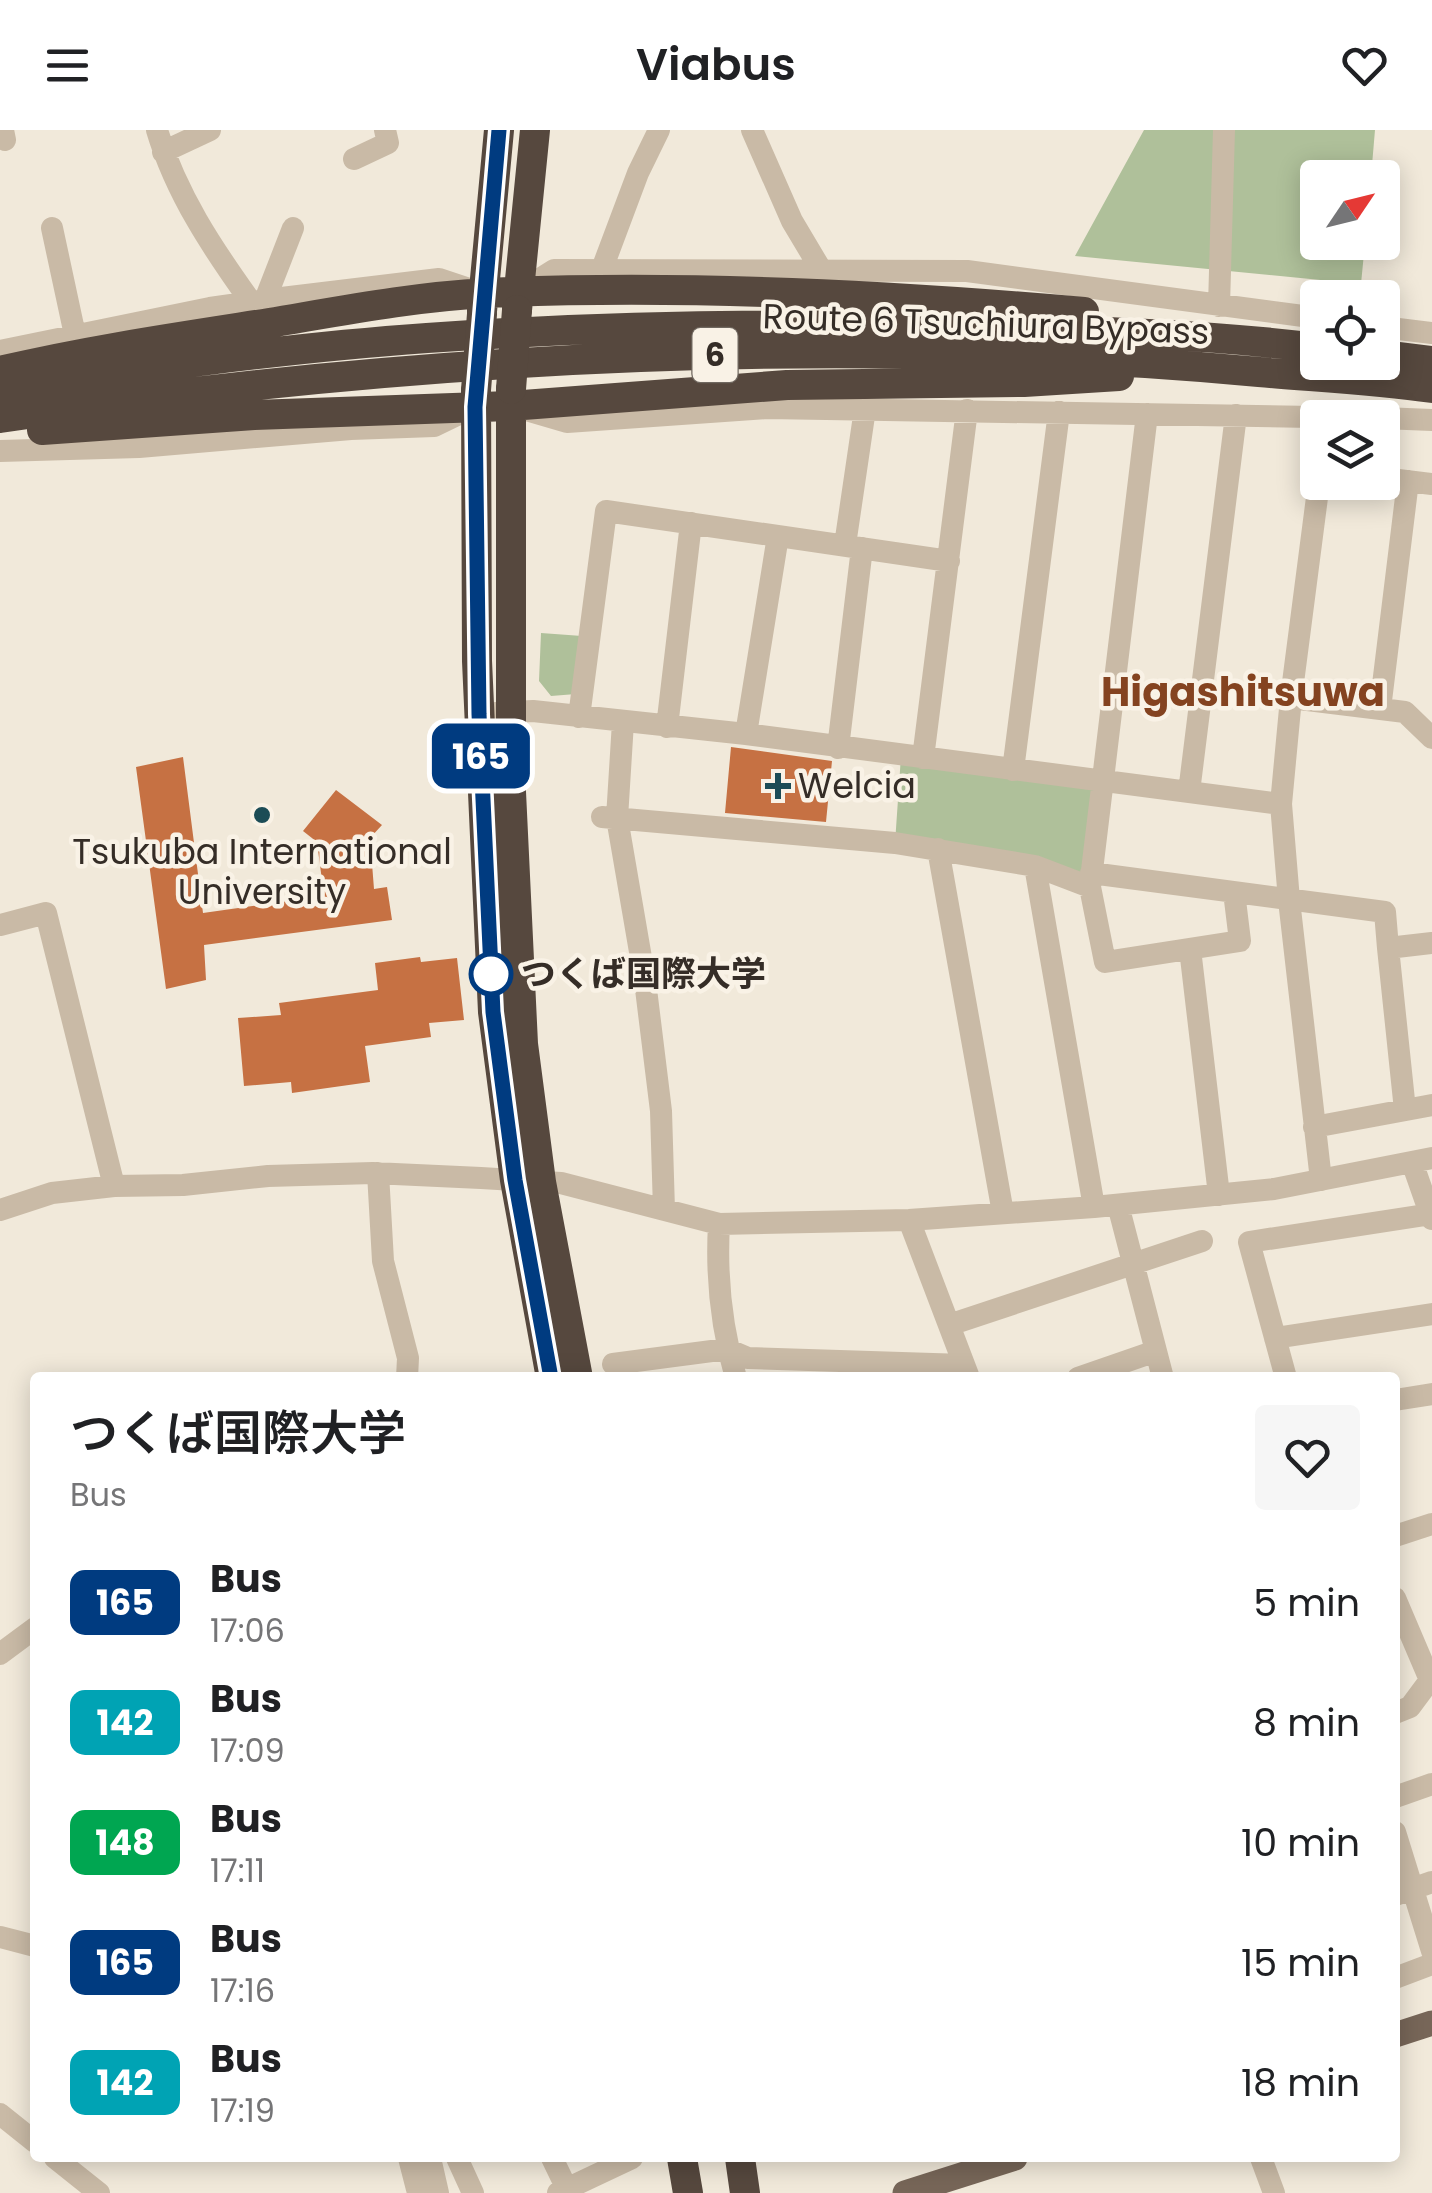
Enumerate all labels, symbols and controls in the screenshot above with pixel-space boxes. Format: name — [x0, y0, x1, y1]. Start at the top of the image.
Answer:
text: Viabus — [636, 33, 796, 96]
icon: menu — [40, 38, 95, 93]
icon: heart — [1337, 38, 1392, 93]
north arrow — [1300, 160, 1400, 260]
map controls — [1300, 160, 1400, 500]
button: locate — [1300, 280, 1400, 380]
street label: Route 6 Tsuchiura Bypass — [762, 291, 1210, 356]
road number: 6 — [692, 328, 738, 382]
button: layers — [1300, 400, 1400, 500]
district label: Higashitsuwa — [1101, 664, 1385, 720]
line badge: 165 — [424, 724, 538, 788]
text: 165 — [452, 732, 510, 781]
place label: Welcia — [798, 761, 916, 810]
marker: Welcia — [767, 775, 789, 797]
marker: Tsukuba International University — [251, 804, 273, 826]
place label: Tsukuba International University — [72, 827, 452, 916]
place label: つくば国際大学 — [521, 949, 766, 998]
marker: つくば国際大学 — [470, 953, 512, 995]
text: つくば国際大学 — [70, 1400, 406, 1467]
button: heart — [1255, 1405, 1360, 1510]
text: Bus — [70, 1472, 127, 1517]
text: Bus — [210, 1552, 282, 1605]
text: 5 min — [1253, 1576, 1360, 1629]
text: 165 — [96, 1578, 154, 1627]
text: 17:06 — [210, 1608, 285, 1653]
text: Bus — [210, 1672, 282, 1725]
text: 8 min — [1253, 1696, 1360, 1749]
text: 142 — [97, 1698, 153, 1747]
text: 17:09 — [210, 1728, 285, 1773]
text: Bus — [210, 1792, 282, 1845]
text: 10 min — [1241, 1816, 1360, 1869]
text: 148 — [95, 1818, 155, 1867]
text: 17:11 — [210, 1848, 265, 1893]
text: Bus — [210, 1912, 282, 1965]
text: 15 min — [1241, 1936, 1360, 1989]
text: 165 — [96, 1938, 154, 1987]
text: 17:16 — [210, 1968, 275, 2013]
text: Bus — [210, 2032, 282, 2085]
text: 18 min — [1241, 2056, 1360, 2109]
text: 142 — [97, 2058, 153, 2107]
text: 17:19 — [210, 2088, 275, 2133]

